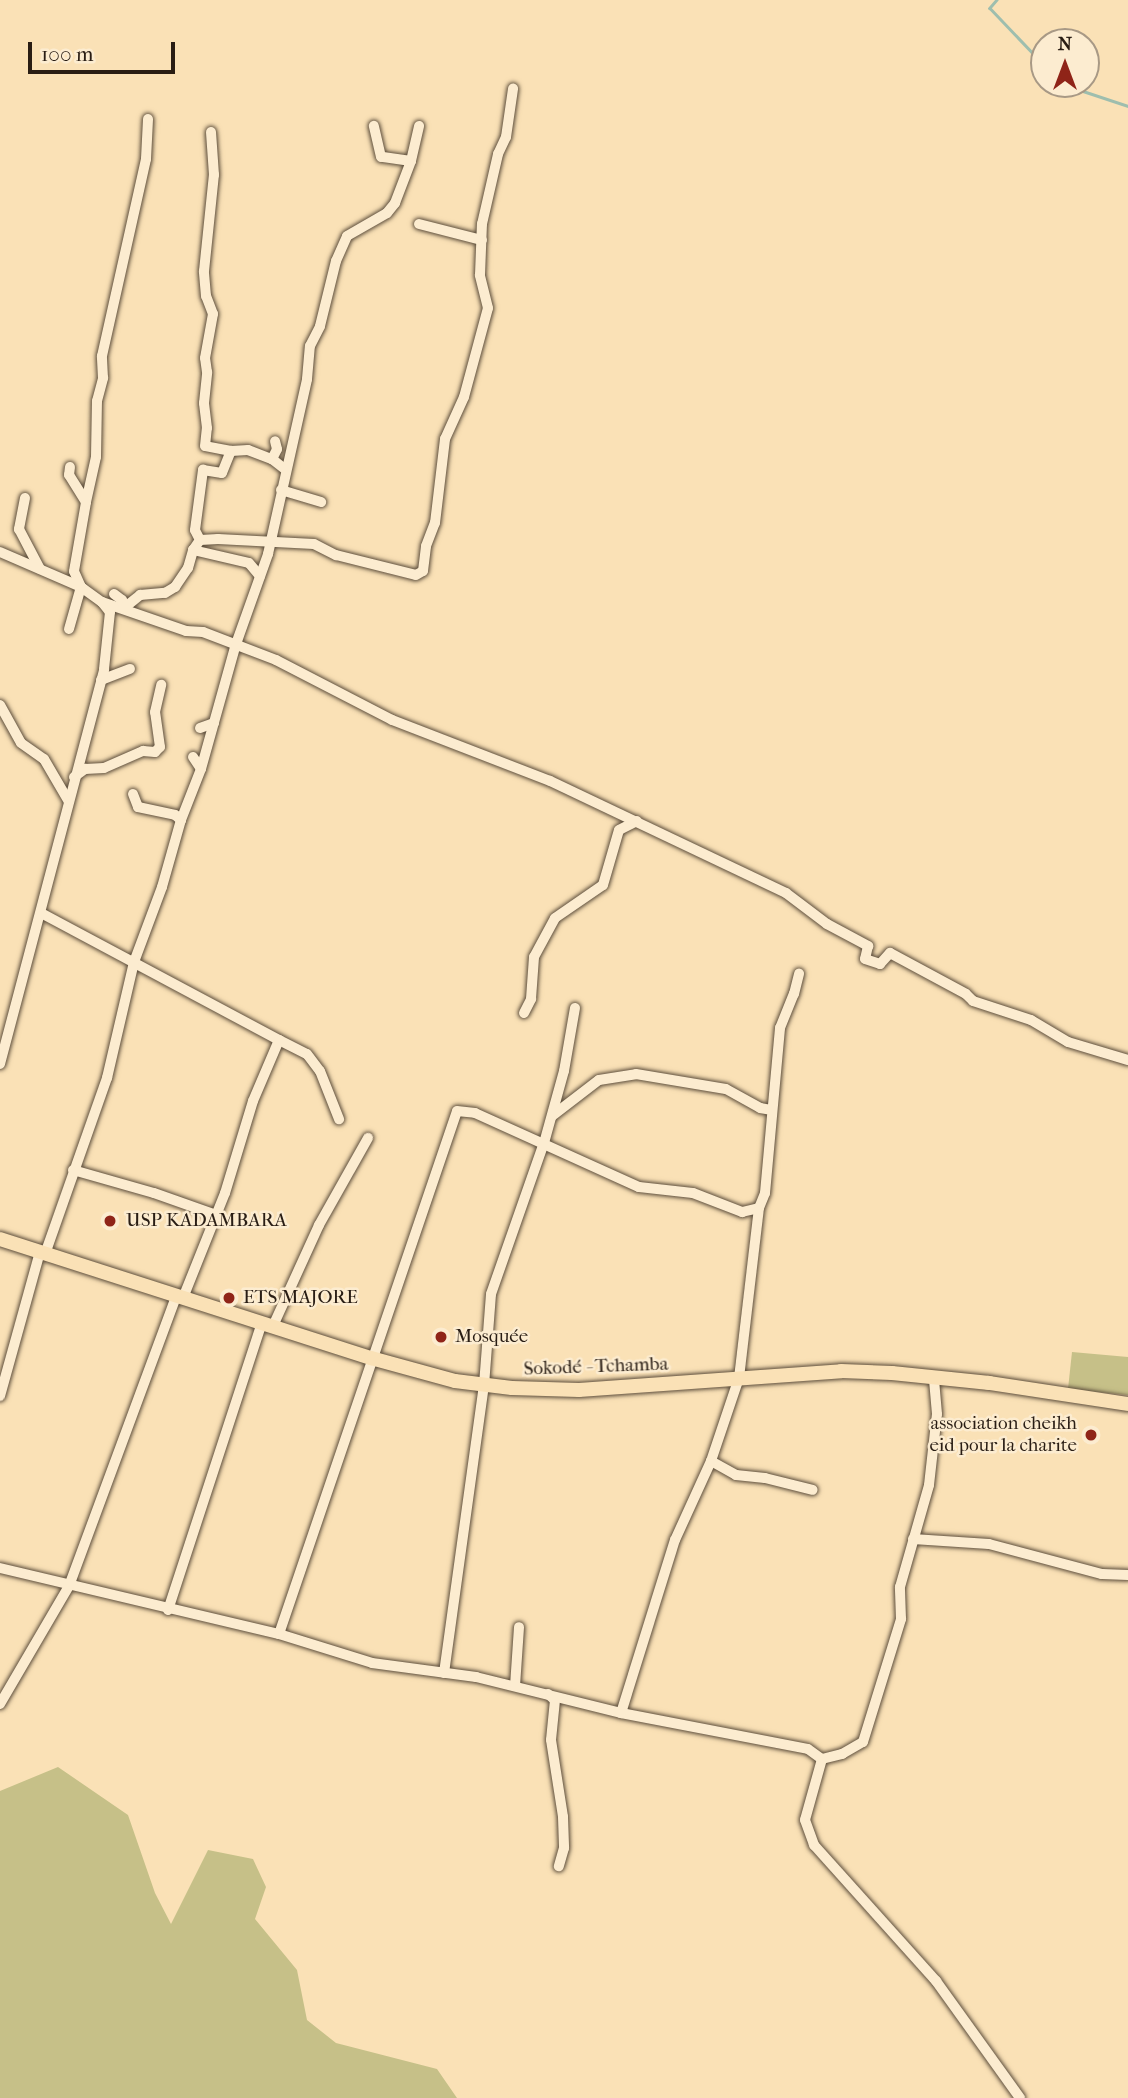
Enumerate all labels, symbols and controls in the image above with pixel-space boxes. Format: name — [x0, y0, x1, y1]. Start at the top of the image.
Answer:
scale bar — [32, 28, 178, 72]
north arrow — [1030, 28, 1100, 98]
text: N — [1058, 33, 1072, 55]
text: 100 m — [41, 42, 94, 66]
place label: USP KADAMBARA — [126, 1210, 287, 1232]
marker: USP KADAMBARA — [100, 1211, 120, 1231]
place label: ETS MAJORE — [243, 1287, 358, 1309]
marker: ETS MAJORE — [221, 1290, 237, 1306]
place label: Mosquée — [455, 1326, 528, 1348]
marker: Mosquée — [433, 1329, 449, 1345]
street label: Sokodé - Tchamba — [523, 1353, 669, 1381]
place label: association cheikh eid pour la charite — [929, 1413, 1077, 1457]
marker: association cheikh eid pour la charite — [1083, 1427, 1099, 1443]

